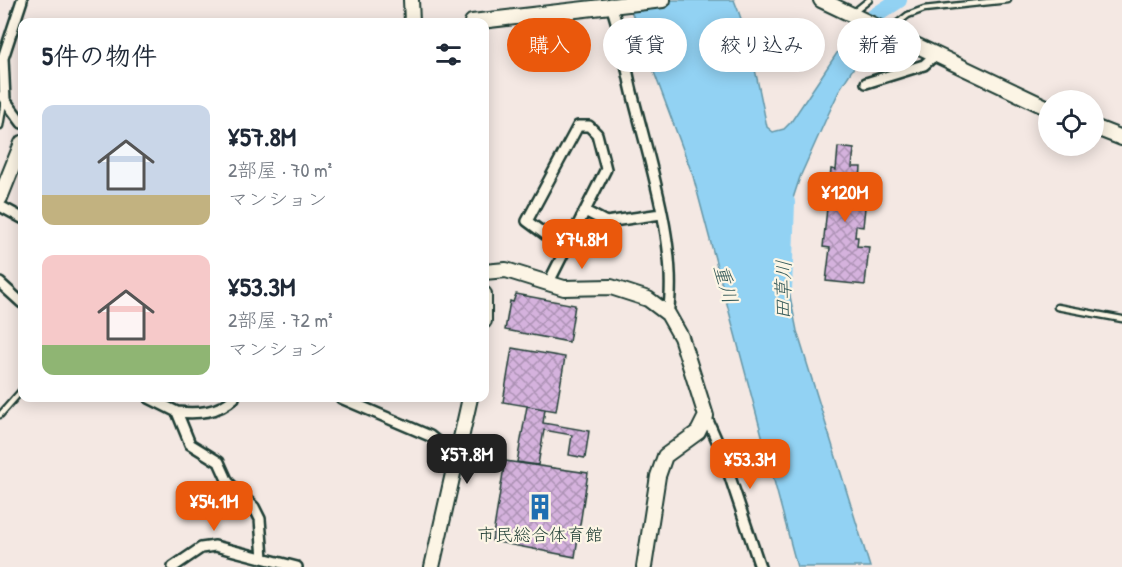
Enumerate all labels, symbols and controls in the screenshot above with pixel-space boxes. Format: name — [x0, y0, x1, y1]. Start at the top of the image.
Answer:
chip: 購入 — [507, 18, 591, 72]
chip: 賃貸 — [603, 18, 687, 72]
chip: 絞り込み — [699, 18, 825, 72]
chip: 新着 — [837, 18, 921, 72]
text: 5件の物件 — [42, 38, 157, 73]
icon: filters — [432, 38, 465, 71]
map controls — [1038, 90, 1104, 156]
button: locate — [1038, 90, 1104, 156]
text: ¥57.8M — [228, 119, 296, 154]
icon: home — [90, 129, 162, 201]
text: 2部屋 · 70 m² — [228, 156, 332, 183]
pin: ¥120M — [803, 172, 887, 223]
text: ¥120M — [822, 178, 868, 205]
text: マンション — [228, 185, 327, 212]
pin: ¥74.8M — [533, 219, 631, 270]
text: ¥74.8M — [556, 225, 608, 252]
water label: 田草川 — [768, 260, 797, 320]
water label: 重川 — [708, 261, 745, 307]
text: ¥53.3M — [228, 269, 295, 304]
icon: home — [90, 279, 162, 351]
text: 2部屋 · 72 m² — [228, 306, 333, 333]
text: マンション — [228, 335, 327, 362]
pin: ¥57.8M — [418, 434, 516, 485]
pin: ¥53.3M — [701, 439, 799, 490]
text: ¥57.8M — [441, 440, 493, 467]
text: ¥53.3M — [724, 445, 776, 472]
pin: ¥54.1M — [165, 481, 263, 532]
text: ¥54.1M — [190, 487, 238, 514]
building icon: 市民総合体育館 — [525, 492, 555, 522]
place label: 市民総合体育館 — [477, 522, 603, 547]

